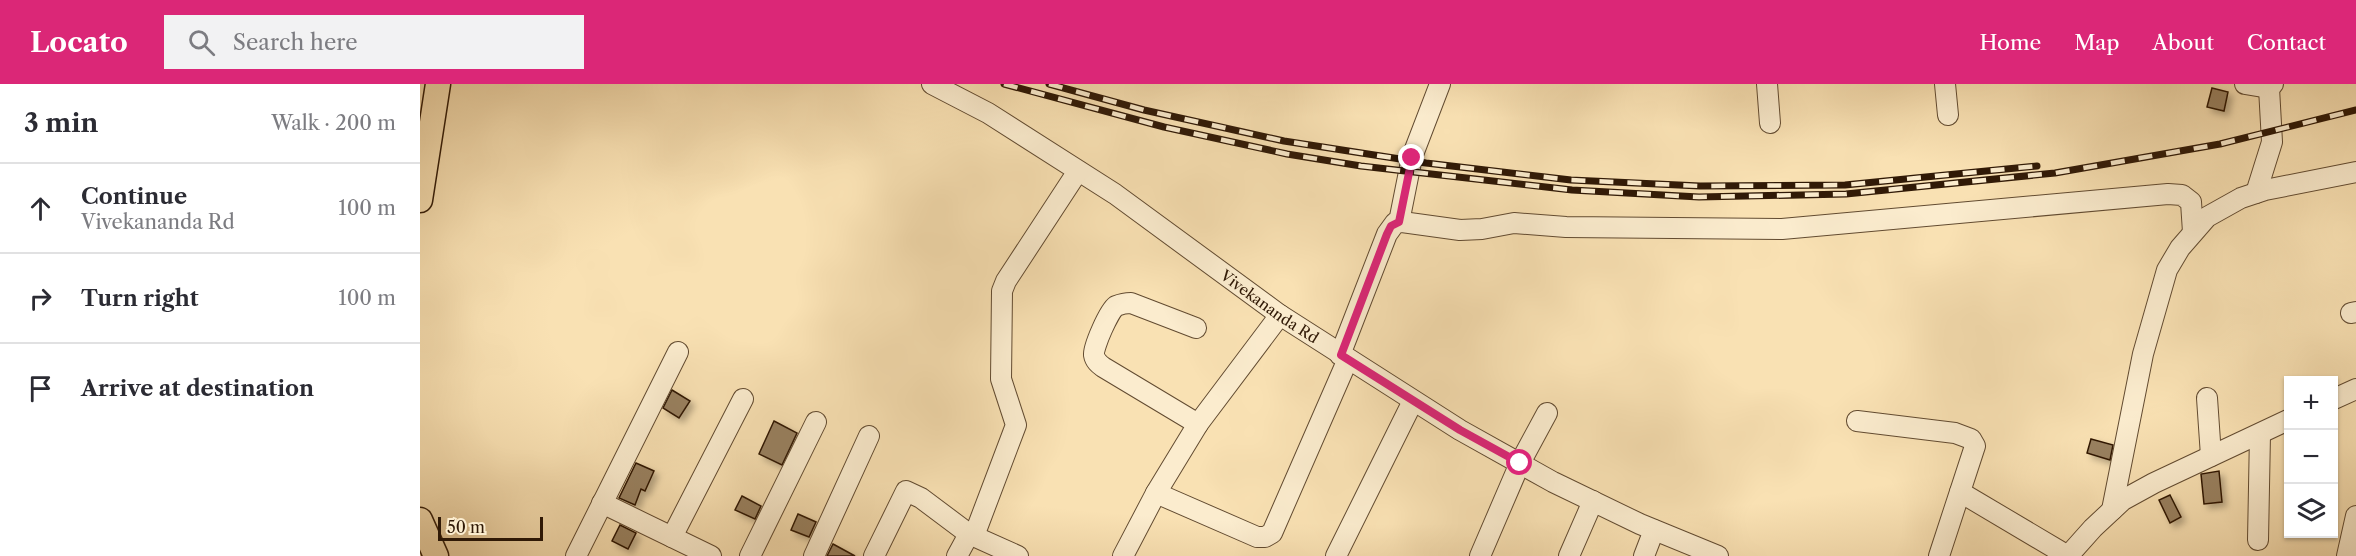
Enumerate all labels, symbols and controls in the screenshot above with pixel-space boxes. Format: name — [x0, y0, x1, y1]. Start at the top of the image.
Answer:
search box — [164, 15, 584, 69]
text: Locato — [30, 25, 128, 59]
icon: search — [185, 26, 218, 59]
text: Search here — [233, 29, 358, 56]
text: Home — [1980, 30, 2041, 55]
text: Map — [2074, 30, 2119, 55]
text: About — [2152, 30, 2214, 55]
text: Contact — [2247, 30, 2326, 55]
text: 3 min — [24, 107, 98, 139]
text: Walk · 200 m — [271, 111, 396, 135]
route end — [1398, 144, 1424, 170]
text: Continue — [81, 183, 187, 210]
icon: ahead — [24, 192, 57, 225]
text: 100 m — [338, 196, 396, 220]
text: Vivekananda Rd — [81, 210, 235, 234]
street label: Vivekananda Rd — [1216, 265, 1322, 347]
icon: right — [24, 282, 57, 315]
text: Turn right — [81, 285, 199, 312]
text: 100 m — [338, 286, 396, 310]
icon: arrive — [24, 372, 57, 405]
text: Arrive at destination — [81, 375, 314, 402]
map controls — [2284, 376, 2338, 538]
button: + — [2284, 376, 2338, 430]
button: − — [2284, 430, 2338, 484]
route start — [1506, 449, 1532, 475]
button: layers — [2284, 484, 2338, 538]
scale bar — [438, 514, 543, 542]
text: 50 m — [447, 517, 485, 537]

